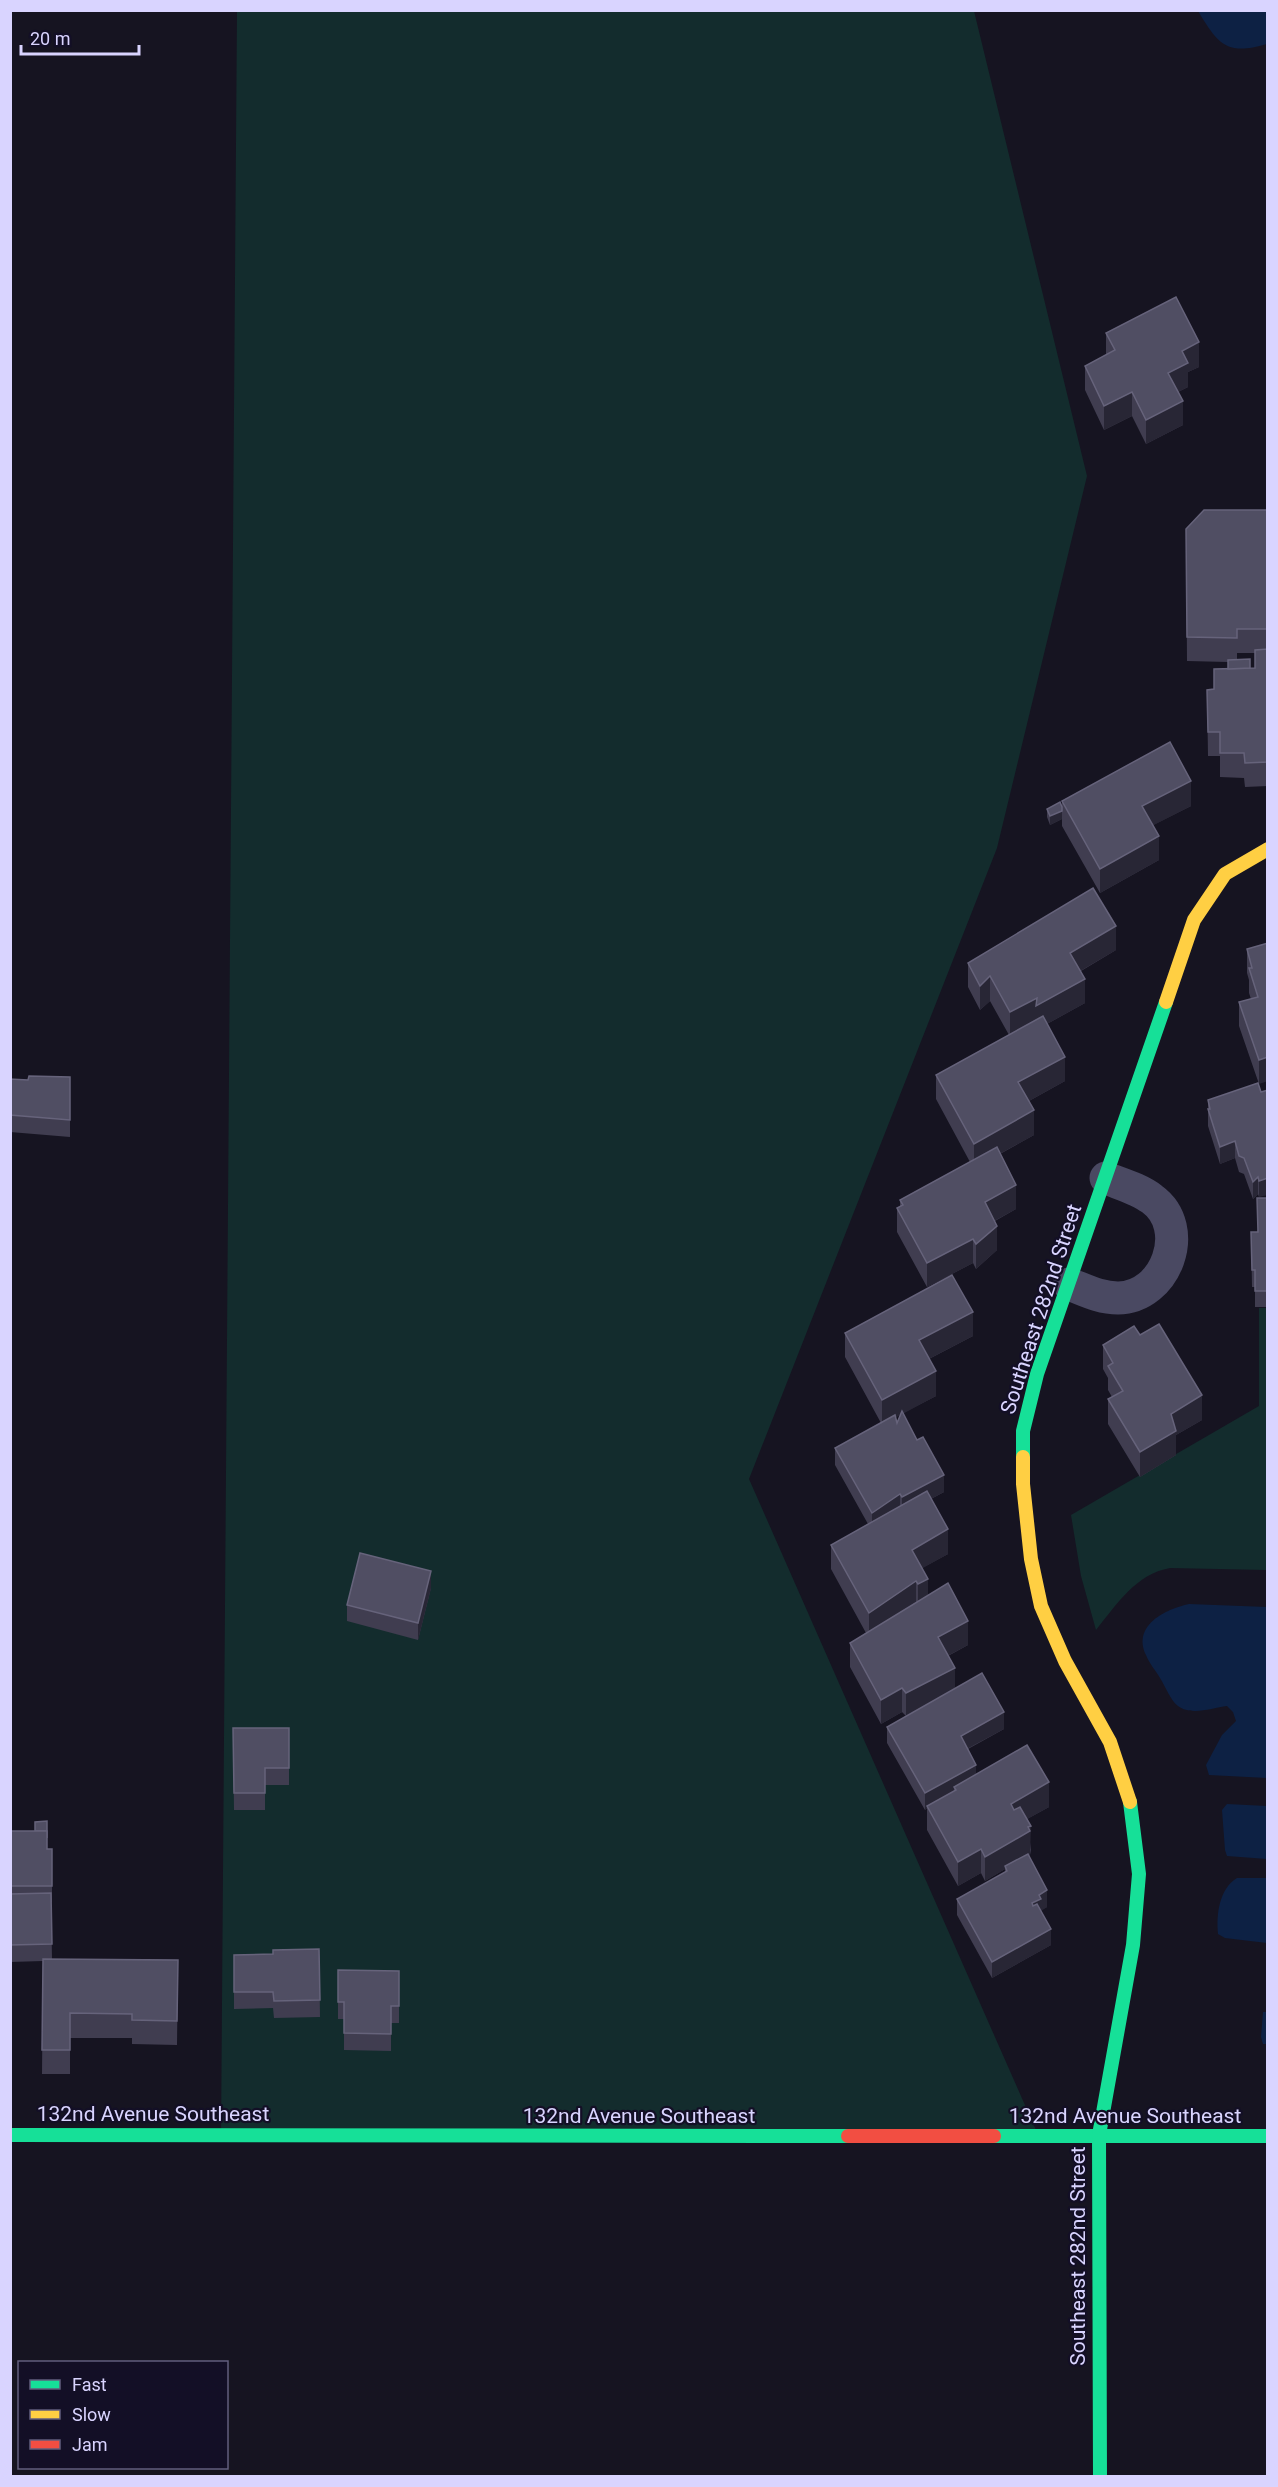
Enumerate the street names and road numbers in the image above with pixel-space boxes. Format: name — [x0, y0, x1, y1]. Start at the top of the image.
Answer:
street label: Southeast 282nd Street — [996, 1201, 1086, 1417]
street label: 132nd Avenue Southeast — [37, 2102, 269, 2126]
street label: 132nd Avenue Southeast — [523, 2104, 755, 2128]
street label: 132nd Avenue Southeast — [1009, 2104, 1241, 2128]
street label: Southeast 282nd Street — [1066, 2146, 1090, 2366]

